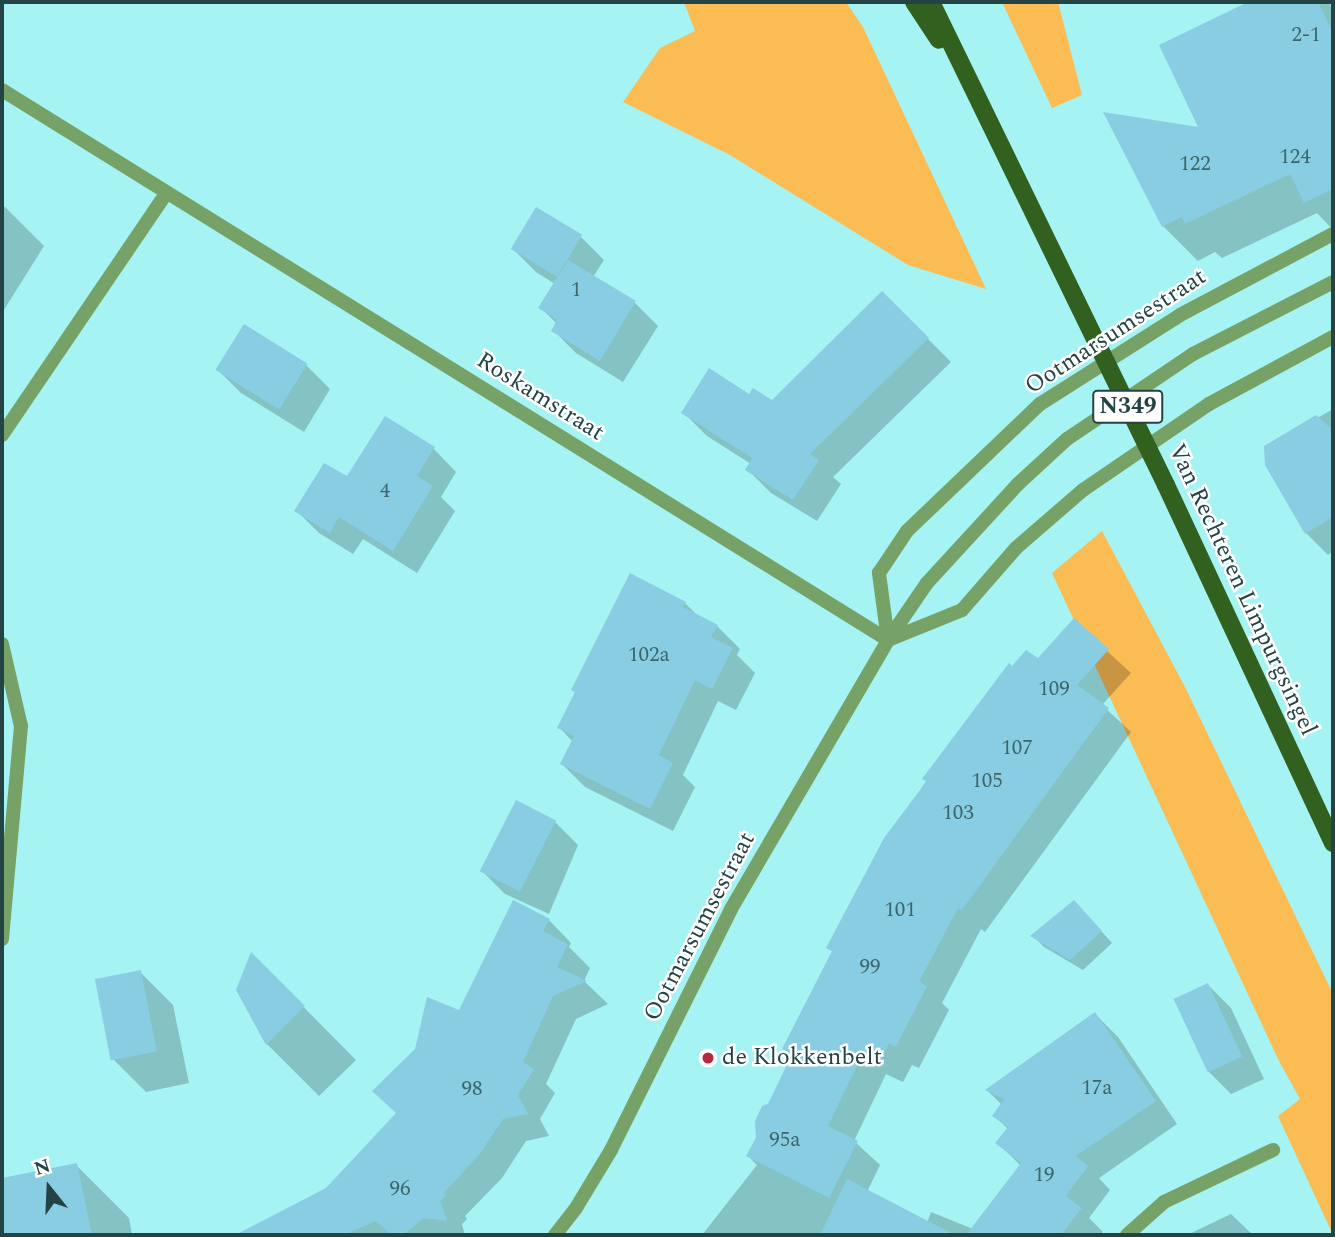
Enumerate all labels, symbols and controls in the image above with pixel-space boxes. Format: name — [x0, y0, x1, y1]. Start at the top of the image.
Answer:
house number: 2-1 — [1292, 22, 1320, 48]
house number: 124 — [1279, 144, 1311, 170]
house number: 122 — [1179, 151, 1211, 177]
street label: Ootmarsumsestraat — [1020, 263, 1212, 401]
house number: 1 — [571, 277, 581, 303]
street label: Roskamstraat — [471, 346, 609, 448]
road number: N349 — [1091, 388, 1165, 426]
street label: Van Rechteren Limpurgsingel — [1162, 440, 1322, 740]
house number: 4 — [380, 478, 390, 504]
house number: 102a — [628, 642, 670, 668]
house number: 109 — [1038, 676, 1070, 702]
house number: 107 — [1001, 735, 1033, 761]
house number: 105 — [971, 768, 1003, 794]
house number: 103 — [942, 800, 974, 826]
street label: Ootmarsumsestraat — [638, 828, 762, 1026]
house number: 101 — [884, 897, 916, 923]
house number: 99 — [860, 954, 880, 980]
place label: de Klokkenbelt — [722, 1044, 882, 1072]
marker: de Klokkenbelt — [700, 1050, 716, 1066]
house number: 17a — [1081, 1075, 1113, 1101]
house number: 98 — [462, 1076, 482, 1102]
house number: 95a — [769, 1127, 801, 1153]
text: N — [30, 1151, 54, 1184]
north arrow — [14, 1153, 84, 1223]
house number: 19 — [1034, 1162, 1054, 1188]
house number: 96 — [390, 1176, 410, 1202]

